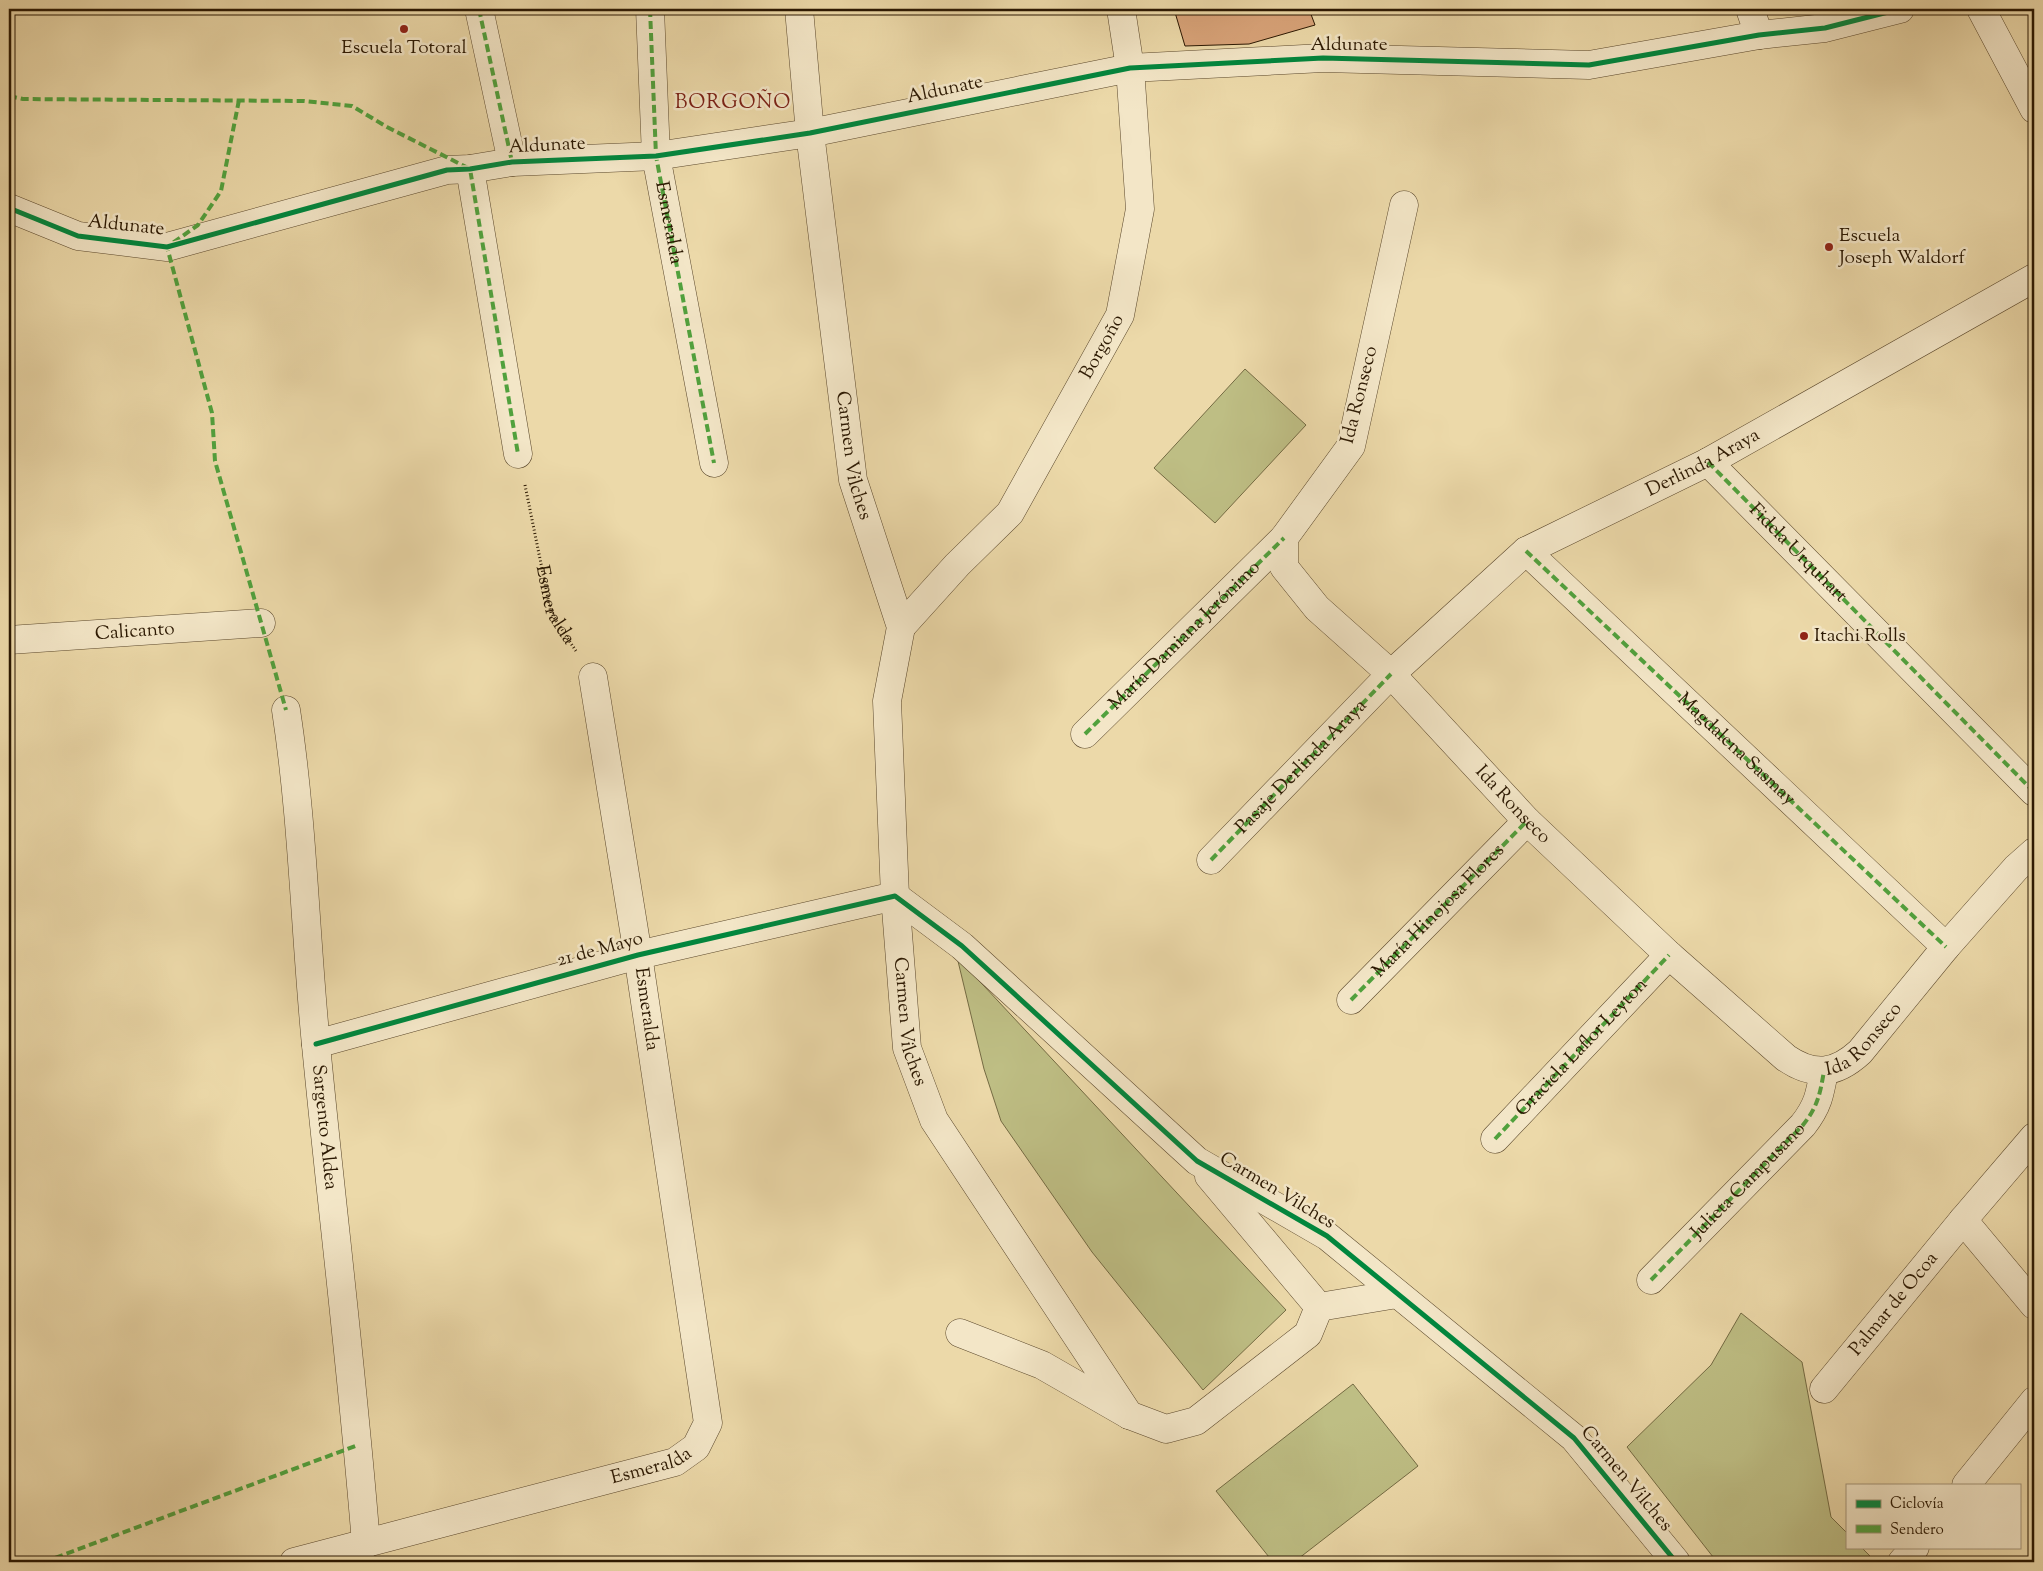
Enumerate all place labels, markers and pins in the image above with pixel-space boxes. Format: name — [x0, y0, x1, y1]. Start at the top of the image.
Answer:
marker: Escuela Totoral — [398, 23, 410, 35]
place label: Escuela Totoral — [341, 35, 467, 62]
place label: Escuela Joseph Waldorf — [1838, 223, 1967, 272]
marker: Escuela Joseph Waldorf — [1823, 241, 1835, 253]
place label: Itachi Rolls — [1814, 623, 1906, 650]
marker: Itachi Rolls — [1798, 630, 1810, 642]

